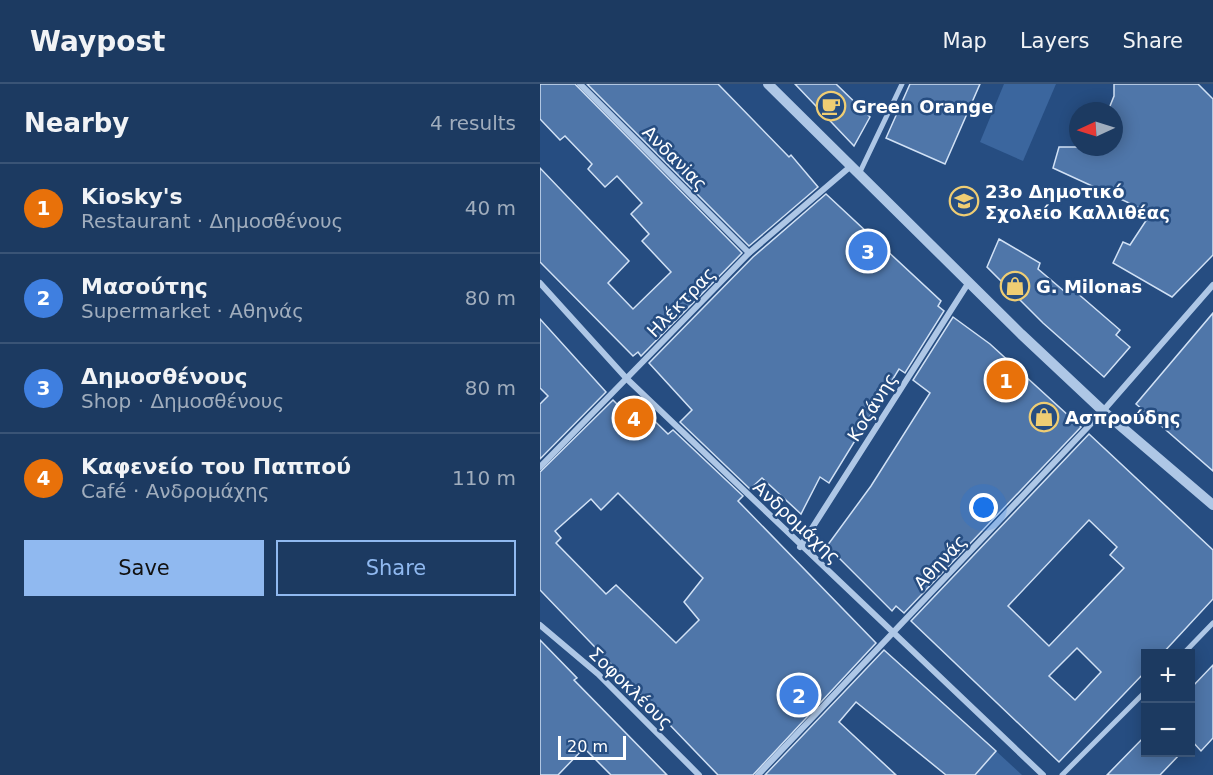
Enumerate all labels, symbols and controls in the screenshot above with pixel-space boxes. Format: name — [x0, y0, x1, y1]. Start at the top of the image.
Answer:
text: Waypost — [30, 25, 166, 58]
text: Map — [943, 29, 987, 53]
text: Layers — [1020, 29, 1089, 53]
text: Share — [1122, 29, 1183, 53]
cafe icon: Green Orange — [815, 90, 847, 122]
place label: Green Orange — [852, 96, 993, 117]
north arrow — [1069, 102, 1123, 156]
text: Nearby — [24, 108, 129, 138]
text: 4 results — [430, 111, 516, 135]
street label: Ανδανiας — [638, 121, 712, 195]
place label: 23ο Δημοτικό Σχολείο Καλλιθέας — [985, 181, 1170, 223]
text: Kiosky's — [81, 184, 183, 209]
school or university icon: 23ο Δημοτικό Σχολείο Καλλιθέας — [948, 185, 980, 217]
text: 1 — [37, 196, 50, 220]
text: 40 m — [465, 196, 516, 220]
text: Restaurant · Δημοσθένους — [81, 209, 343, 233]
pin: 3 — [848, 228, 888, 274]
street label: Ηλέκτρας — [642, 263, 720, 341]
shop icon: G. Milonas — [999, 270, 1031, 302]
text: Μασούτης — [81, 274, 208, 299]
place label: G. Milonas — [1036, 276, 1142, 297]
text: 2 — [37, 286, 50, 310]
text: 80 m — [465, 286, 516, 310]
text: Supermarket · Αθηνάς — [81, 299, 304, 323]
pin: 1 — [986, 358, 1026, 402]
text: Δημοσθένους — [81, 364, 247, 389]
street label: Κοζάνης — [843, 369, 901, 445]
text: 3 — [37, 376, 50, 400]
text: 80 m — [465, 376, 516, 400]
text: Shop · Δημοσθένους — [81, 389, 284, 413]
pin: 4 — [614, 396, 653, 440]
shop icon: Ασπρούδης — [1028, 401, 1060, 433]
place label: Ασπρούδης — [1065, 407, 1180, 428]
text: Καφενείο του Παππού — [81, 454, 351, 479]
text: 4 — [37, 466, 50, 490]
text: 110 m — [452, 466, 516, 490]
street label: Ανδρομάχης — [749, 476, 845, 568]
text: Café · Ανδρομάχης — [81, 479, 270, 503]
your location — [969, 493, 998, 522]
street label: Αθηνάς — [909, 530, 971, 594]
button: Save — [24, 540, 264, 596]
button: Share — [276, 540, 516, 596]
street label: Σοφοκλέους — [585, 643, 677, 733]
map controls — [1141, 649, 1195, 757]
button: + — [1141, 649, 1195, 703]
pin: 2 — [780, 672, 818, 718]
button: − — [1141, 703, 1195, 757]
scale bar — [558, 733, 626, 760]
text: 20 m — [567, 737, 608, 756]

